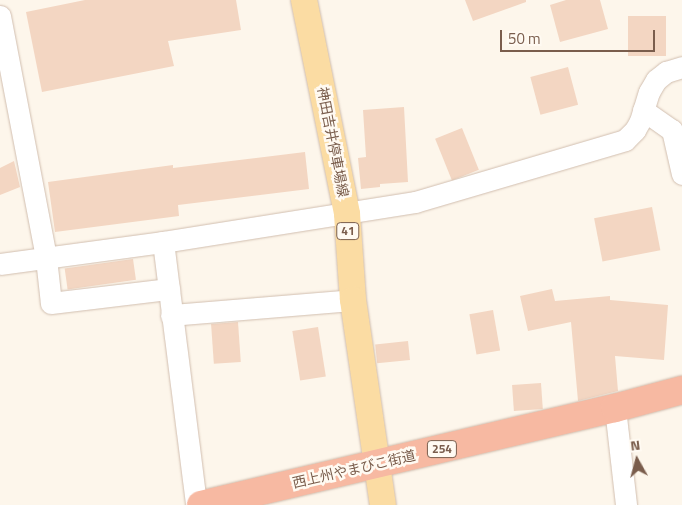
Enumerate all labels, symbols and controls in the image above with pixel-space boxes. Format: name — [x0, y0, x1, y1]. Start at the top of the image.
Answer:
scale bar — [502, 20, 657, 52]
text: 50 m — [508, 27, 541, 50]
street label: 神田吉井停車場線 — [314, 85, 352, 199]
road number: 41 — [336, 222, 360, 240]
text: N — [629, 434, 641, 456]
north arrow — [612, 435, 662, 485]
road number: 254 — [426, 439, 458, 458]
street label: 西上州やまびこ街道 — [291, 447, 417, 491]

